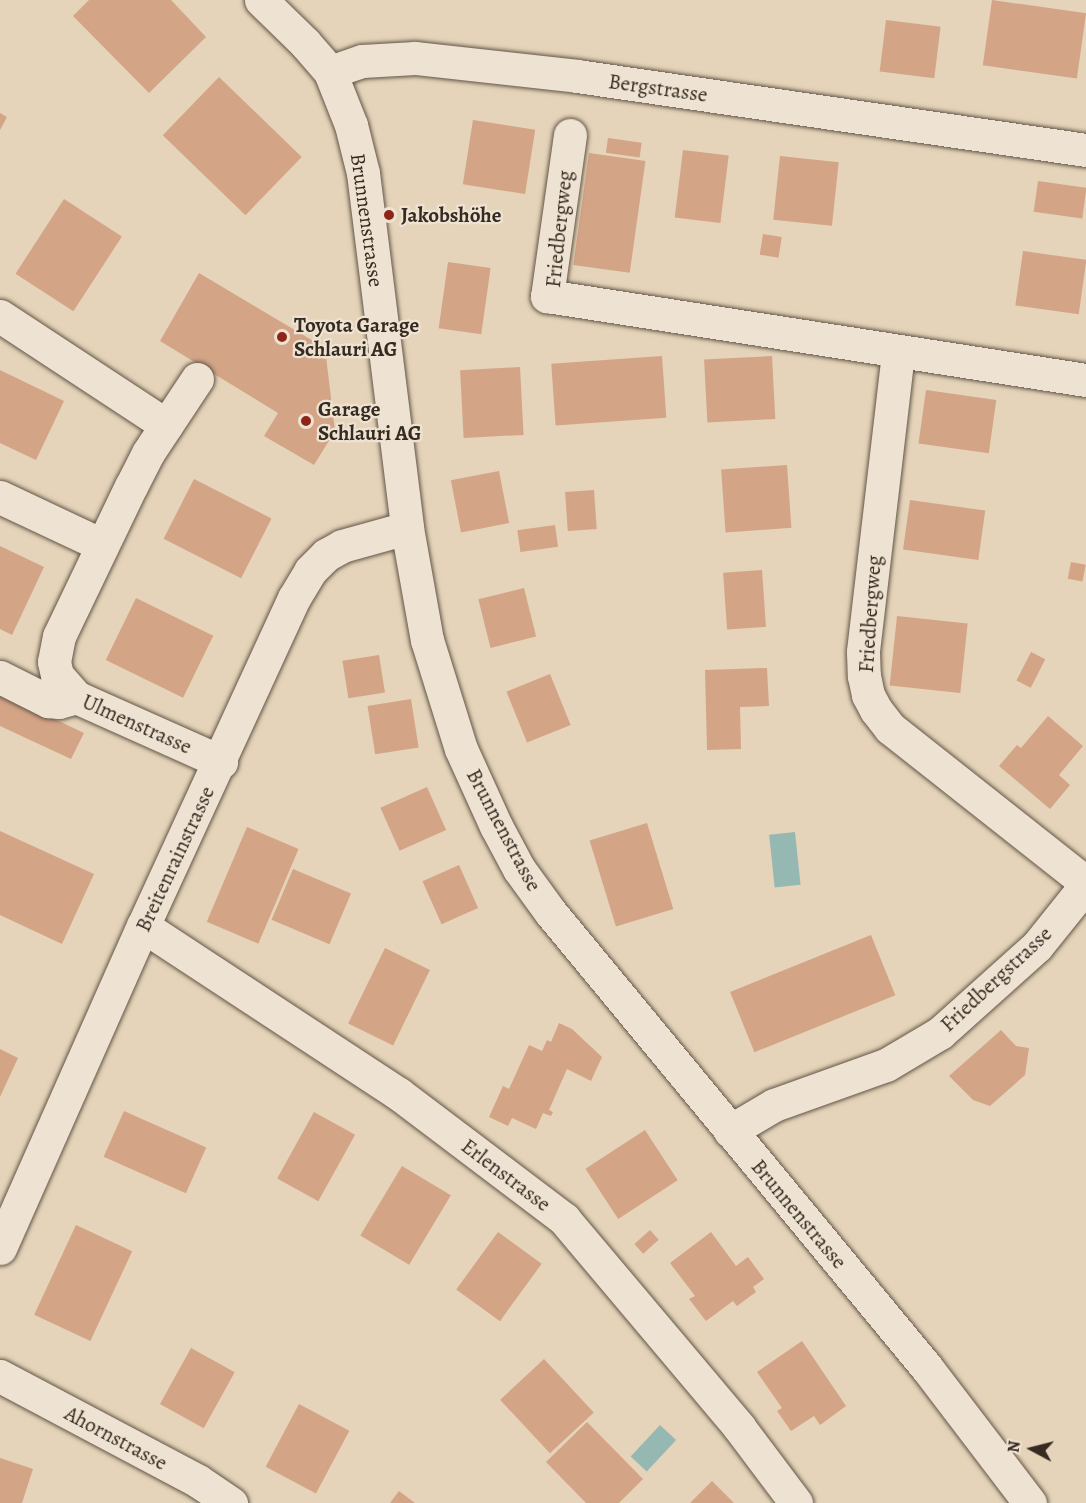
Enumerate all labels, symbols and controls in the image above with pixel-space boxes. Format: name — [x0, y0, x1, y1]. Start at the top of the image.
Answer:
street label: Bergstrasse — [607, 69, 709, 107]
street label: Brunnenstrasse — [345, 151, 389, 289]
street label: Friedbergweg — [540, 169, 578, 289]
place label: Jakobshöhe — [401, 202, 501, 228]
marker: Jakobshöhe — [382, 208, 396, 222]
place label: Toyota Garage Schlauri AG — [294, 312, 419, 362]
marker: Toyota Garage Schlauri AG — [275, 330, 289, 344]
place label: Garage Schlauri AG — [318, 396, 421, 446]
marker: Garage Schlauri AG — [299, 414, 313, 428]
street label: Friedbergweg — [853, 554, 887, 674]
street label: Ulmenstrasse — [78, 689, 196, 759]
street label: Brunnenstrasse — [461, 765, 547, 895]
street label: Breitenrainstrasse — [130, 782, 220, 936]
street label: Friedbergstrasse — [935, 921, 1057, 1037]
street label: Erlenstrasse — [456, 1133, 556, 1217]
street label: Brunnenstrasse — [746, 1154, 852, 1274]
street label: Ahornstrasse — [60, 1401, 172, 1475]
north arrow — [1002, 1419, 1062, 1479]
text: N — [1003, 1440, 1026, 1454]

